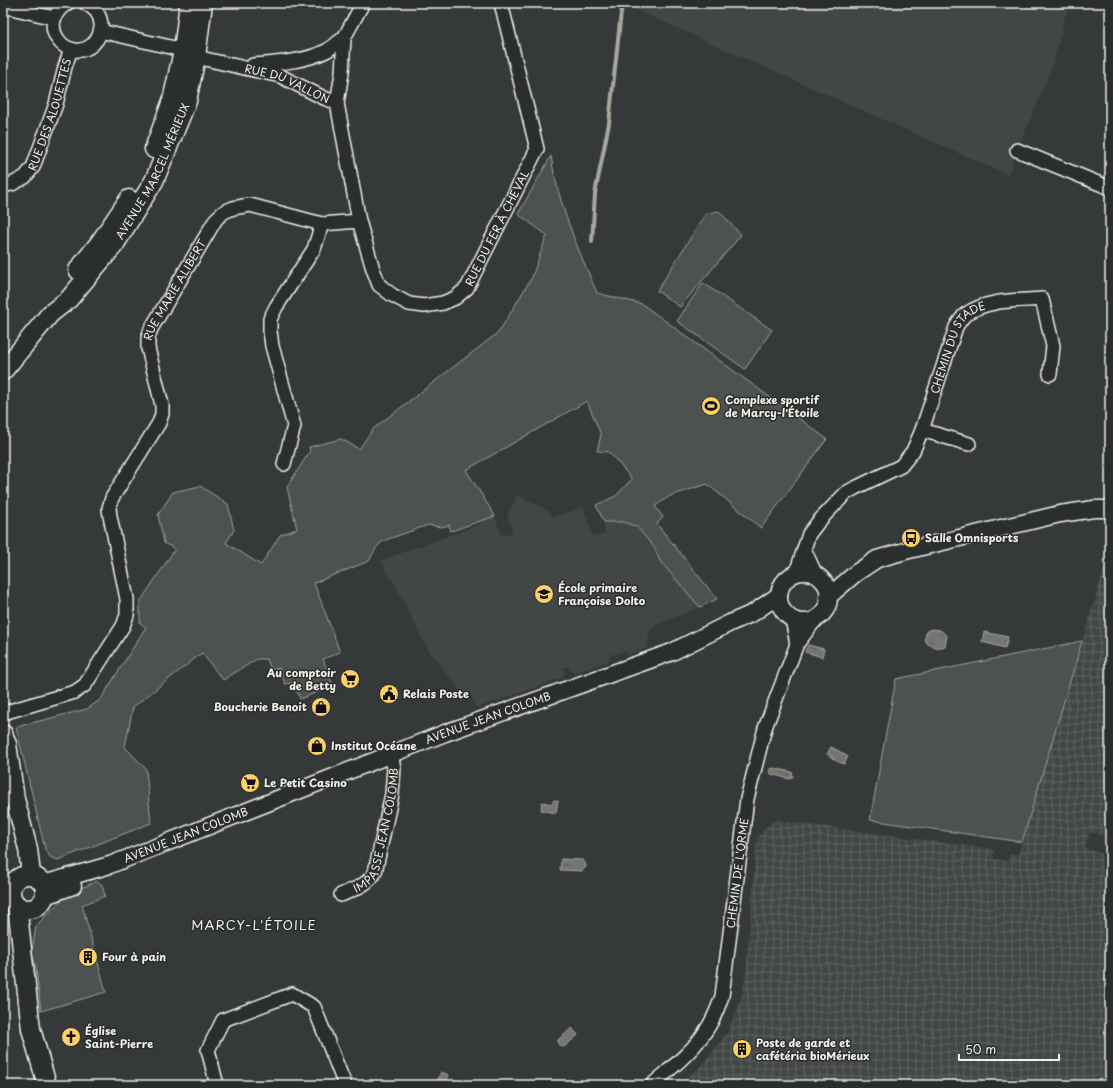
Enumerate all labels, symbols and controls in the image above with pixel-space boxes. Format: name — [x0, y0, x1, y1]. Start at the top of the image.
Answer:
street label: RUE DES ALOUETTES — [23, 56, 75, 173]
street label: RUE DU VALLON — [243, 59, 332, 107]
street label: AVENUE MARCEL MÉRIEUX — [111, 100, 193, 242]
street label: RUE DU FER À CHEVAL — [460, 167, 533, 289]
street label: RUE MARIE ALIBERT — [139, 236, 210, 343]
street label: CHEMIN DU STADE — [926, 297, 987, 396]
place label: Complexe sportif de Marcy-l'Étoile — [725, 391, 820, 421]
sports icon: Complexe sportif de Marcy-l'Étoile — [700, 395, 722, 417]
bus stop icon: Salle Omnisports — [900, 527, 922, 549]
place label: Salle Omnisports — [925, 529, 1019, 546]
place label: École primaire Françoise Dolto — [558, 579, 646, 609]
school or university icon: École primaire Françoise Dolto — [533, 583, 555, 605]
place label: Au comptoir de Betty — [266, 664, 336, 694]
supermarket icon: Au comptoir de Betty — [339, 668, 361, 690]
public building icon: Relais Poste — [378, 683, 400, 705]
place label: Relais Poste — [403, 685, 469, 702]
street label: AVENUE JEAN COLOMB — [422, 687, 553, 748]
shop icon: Boucherie Benoit — [310, 696, 332, 718]
place label: Boucherie Benoit — [213, 698, 307, 715]
shop icon: Institut Océane — [306, 735, 328, 757]
place label: Institut Océane — [331, 737, 417, 754]
street label: IMPASSE JEAN COLOMB — [350, 767, 402, 896]
supermarket icon: Le Petit Casino — [239, 772, 261, 794]
place label: Le Petit Casino — [264, 774, 347, 791]
street label: AVENUE JEAN COLOMB — [121, 802, 250, 867]
street label: CHEMIN DE L'ORME — [722, 817, 753, 929]
district label: MARCY-L'ÉTOILE — [191, 915, 317, 934]
building icon: Four à pain — [77, 946, 99, 968]
place label: Four à pain — [102, 948, 166, 965]
place label: Église Saint-Pierre — [85, 1022, 153, 1052]
church icon: Église Saint-Pierre — [60, 1026, 82, 1048]
place label: Poste de garde et cafétéria bioMérieux — [756, 1034, 869, 1064]
scale bar — [959, 1036, 1059, 1062]
building icon: Poste de garde et cafétéria bioMérieux — [731, 1038, 753, 1060]
text: 50 m — [965, 1040, 996, 1058]

